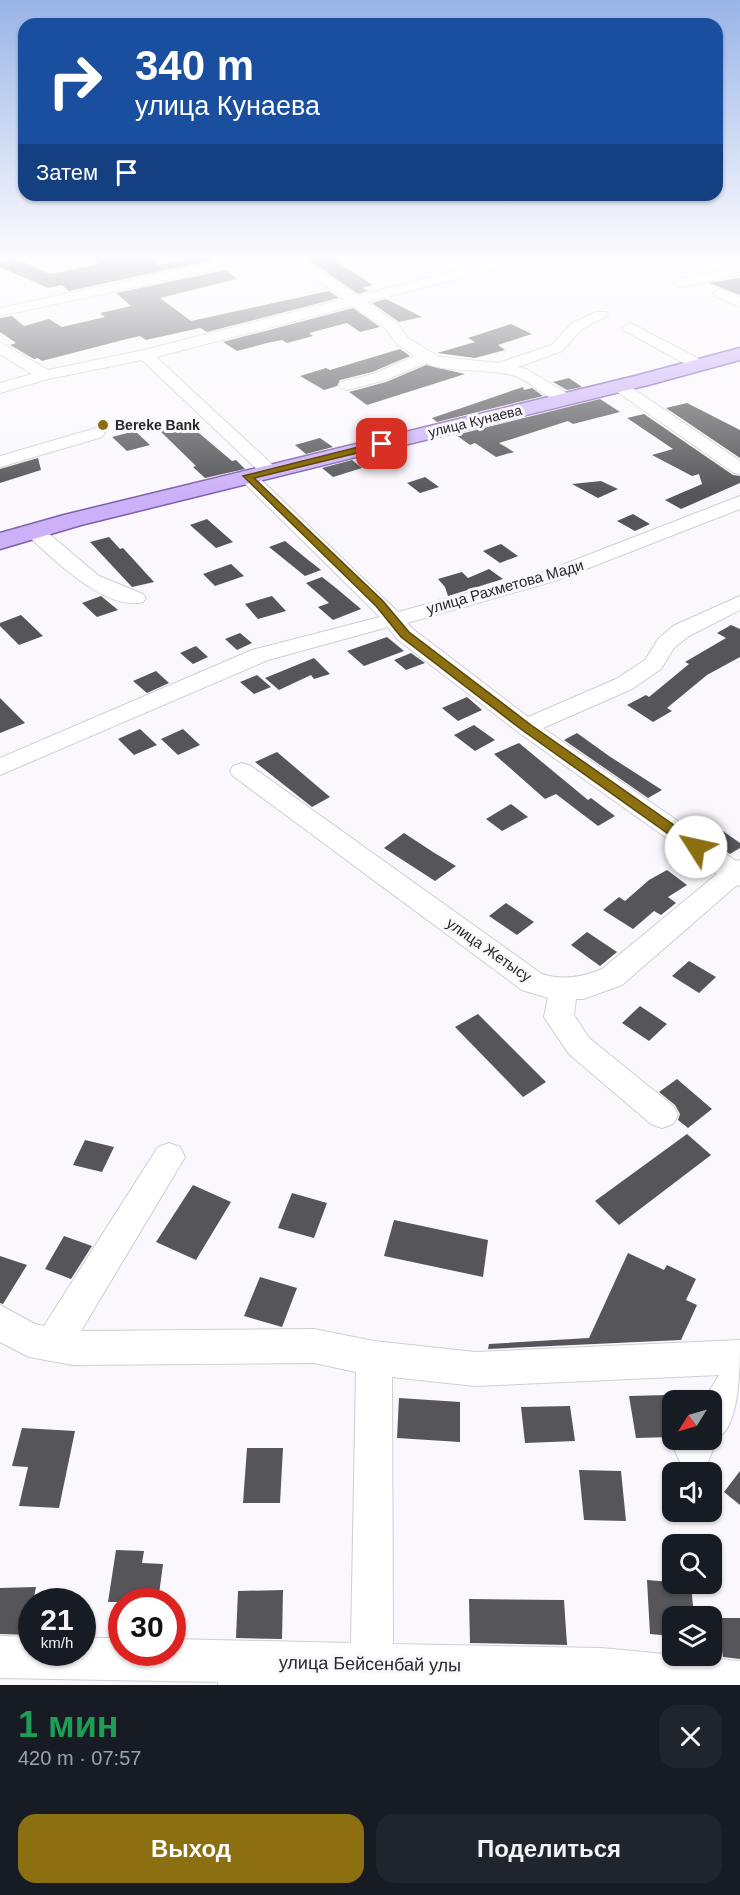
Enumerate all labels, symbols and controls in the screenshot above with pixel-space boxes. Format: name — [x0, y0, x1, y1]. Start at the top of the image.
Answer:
icon: right — [36, 42, 114, 120]
text: 340 m — [135, 42, 254, 89]
text: улица Кунаева — [135, 91, 320, 121]
icon: arrive — [110, 156, 143, 189]
text: Затем — [36, 160, 98, 185]
street label: улица Кунаева — [427, 402, 524, 440]
place label: Bereke Bank — [115, 417, 200, 433]
marker: Bereke Bank — [96, 418, 110, 432]
pin — [356, 418, 407, 469]
icon: arrive — [365, 427, 398, 460]
street label: улица Рахметова Мади — [424, 556, 585, 617]
position arrow — [664, 815, 728, 879]
street label: улица Жетысу — [444, 914, 535, 985]
north arrow — [662, 1390, 722, 1450]
map controls — [662, 1390, 722, 1666]
button: sound — [662, 1462, 722, 1522]
button: search — [662, 1534, 722, 1594]
speed limit sign: 30 — [108, 1588, 186, 1666]
text: 21 — [40, 1603, 74, 1636]
button: layers — [662, 1606, 722, 1666]
text: km/h — [41, 1634, 73, 1651]
street label: улица Бейсенбай улы — [279, 1652, 461, 1676]
text: 1 мин — [18, 1704, 119, 1745]
button: close — [659, 1705, 722, 1768]
text: 420 m · 07:57 — [18, 1747, 141, 1769]
button: Выход — [18, 1814, 364, 1883]
button: Поделиться — [376, 1814, 722, 1883]

